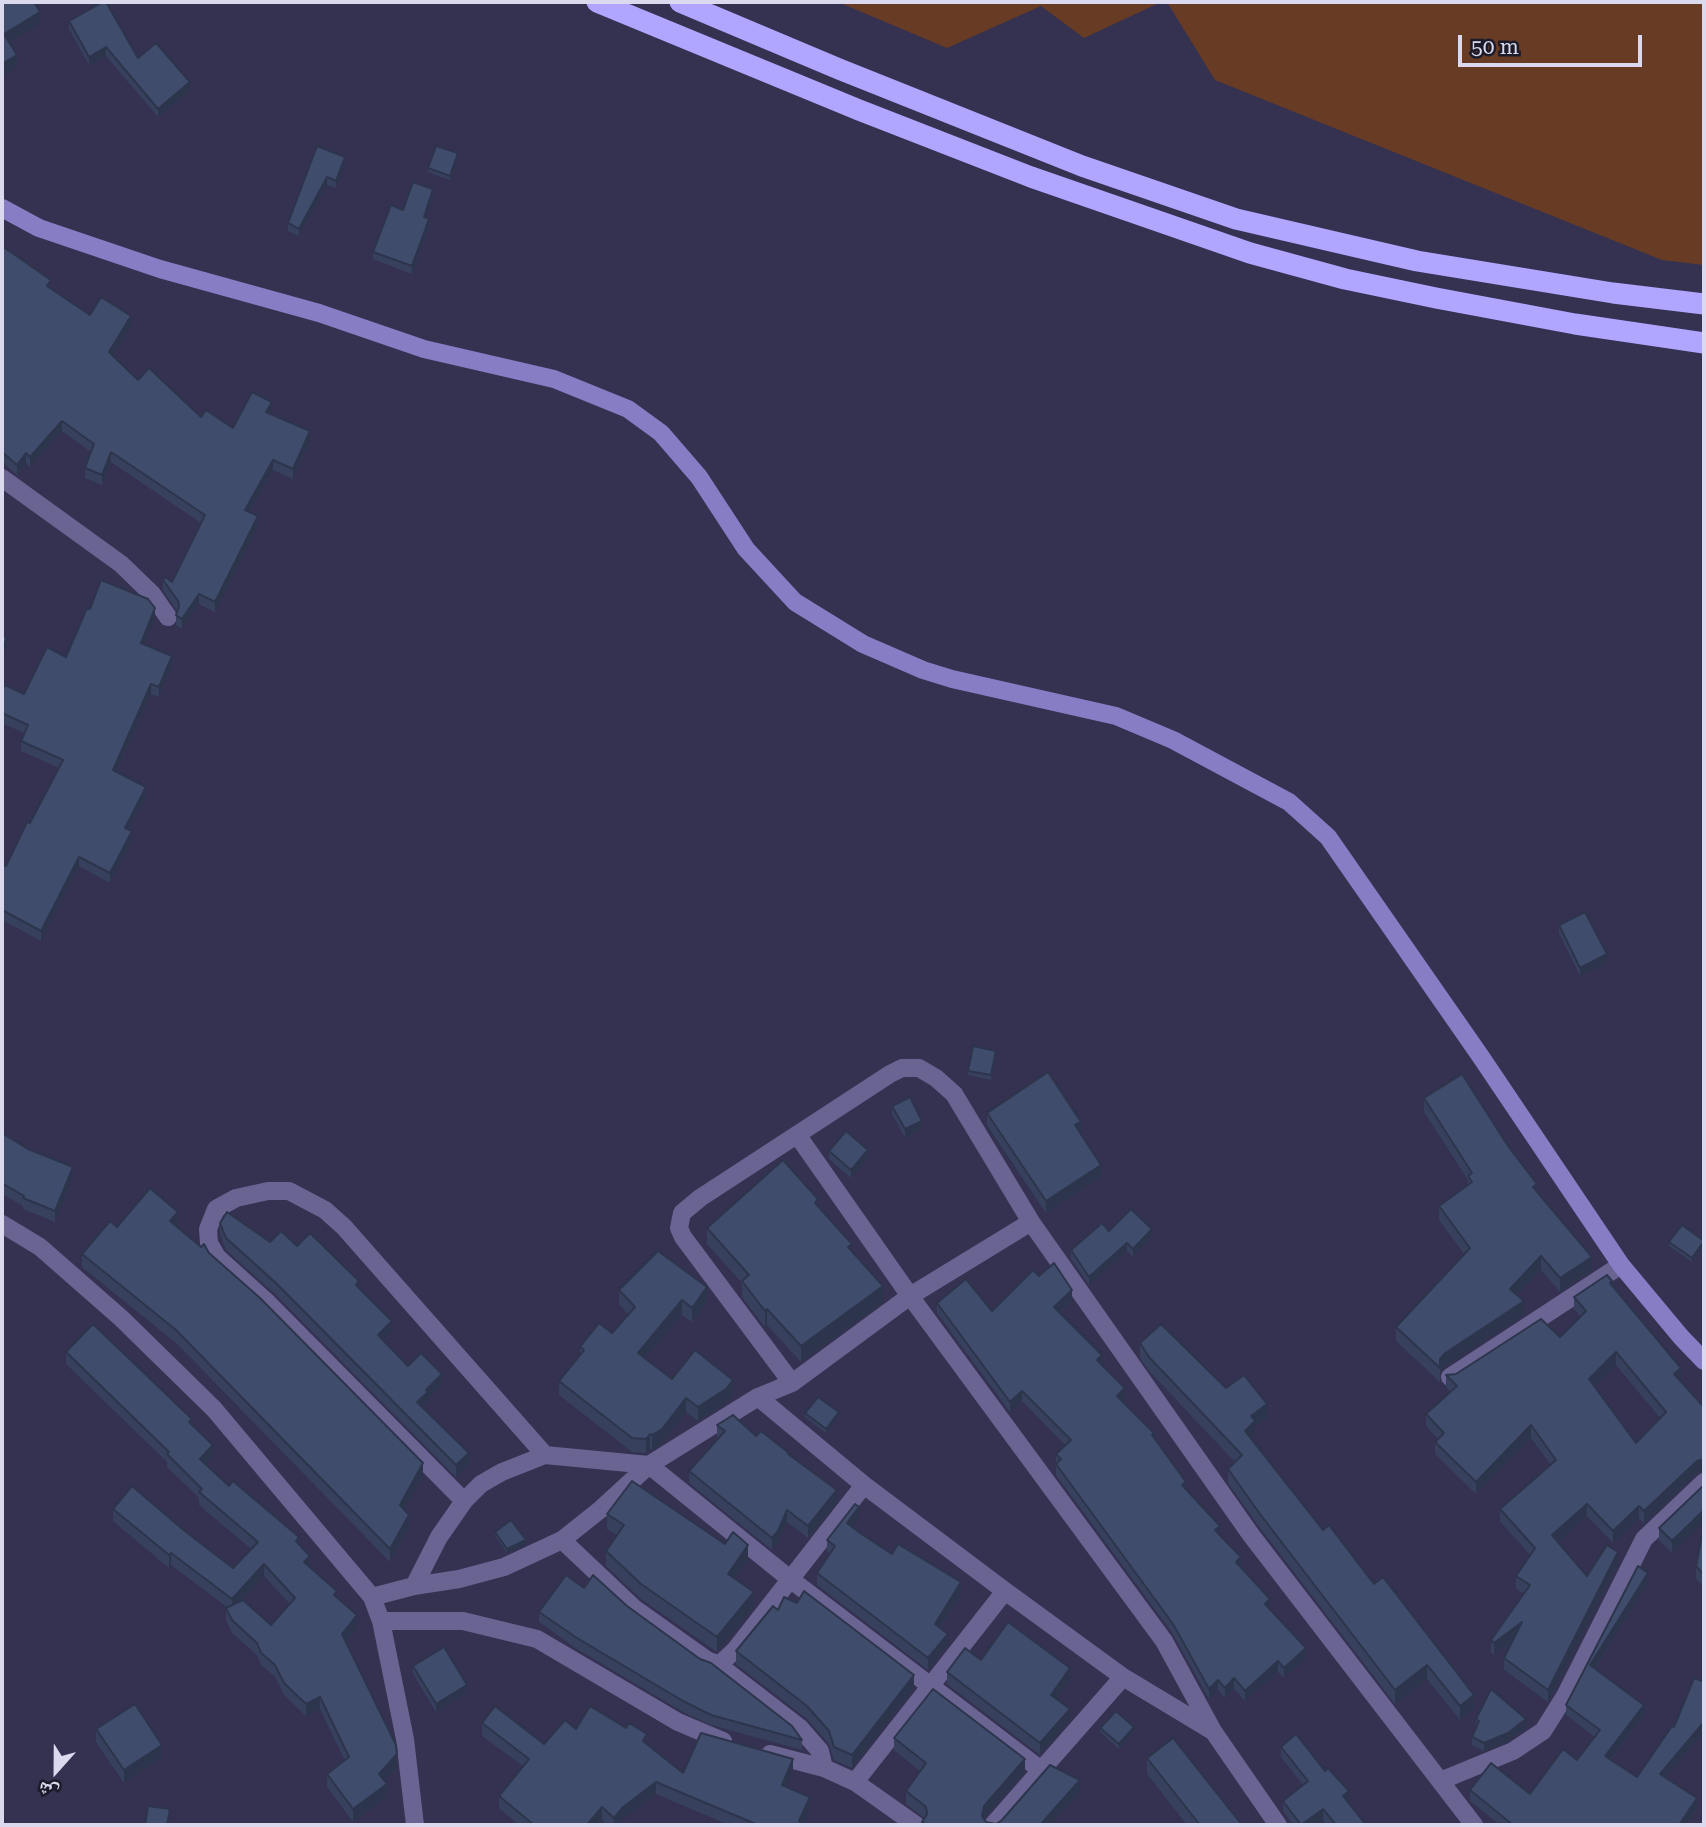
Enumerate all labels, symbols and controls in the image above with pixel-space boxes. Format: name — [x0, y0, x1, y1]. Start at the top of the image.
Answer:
scale bar — [1461, 21, 1645, 65]
text: 50 m — [1471, 35, 1519, 59]
north arrow — [21, 1736, 91, 1806]
text: ش — [35, 1777, 62, 1805]

